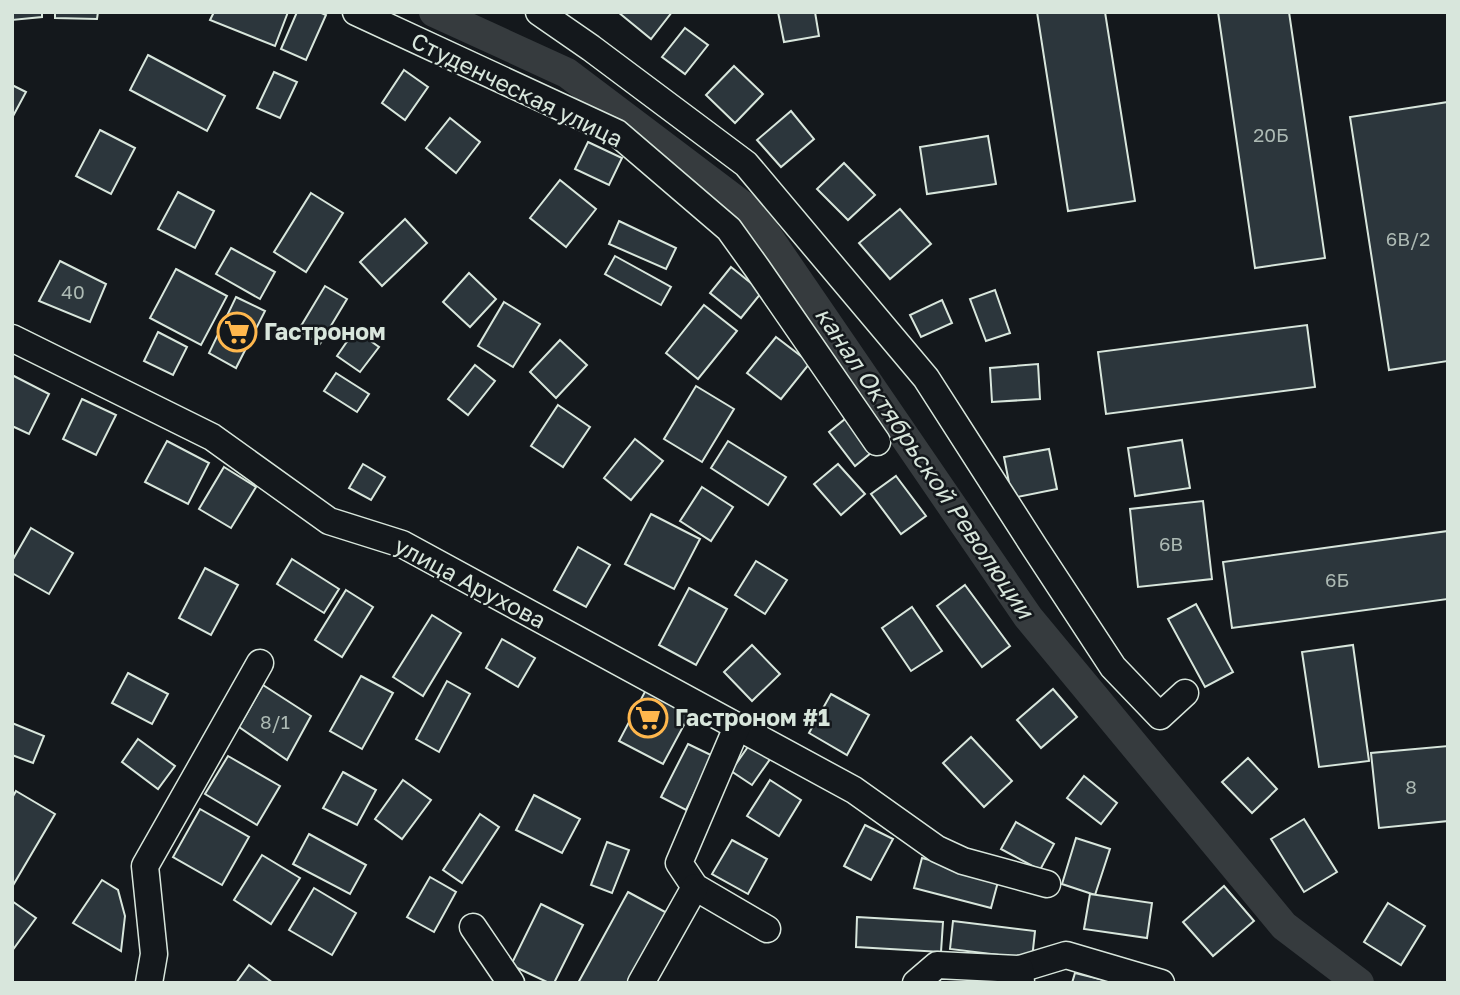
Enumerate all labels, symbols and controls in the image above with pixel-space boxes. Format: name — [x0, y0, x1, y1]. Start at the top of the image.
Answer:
street label: Студенческая улица — [407, 26, 628, 152]
house number: 20Б — [1253, 123, 1289, 146]
house number: 6В/2 — [1386, 227, 1430, 250]
house number: 40 — [61, 280, 85, 303]
water label: канал Октябрьской Революции — [810, 301, 1041, 625]
supermarket icon: Гастроном — [216, 311, 258, 353]
place label: Гастроном — [264, 317, 386, 345]
street label: улица Арухова — [390, 530, 551, 634]
house number: 6В — [1159, 532, 1183, 555]
house number: 6Б — [1325, 568, 1349, 591]
supermarket icon: Гастроном #1 — [627, 697, 669, 739]
place label: Гастроном #1 — [675, 703, 830, 731]
house number: 8/1 — [260, 710, 290, 733]
house number: 8 — [1405, 775, 1417, 798]

